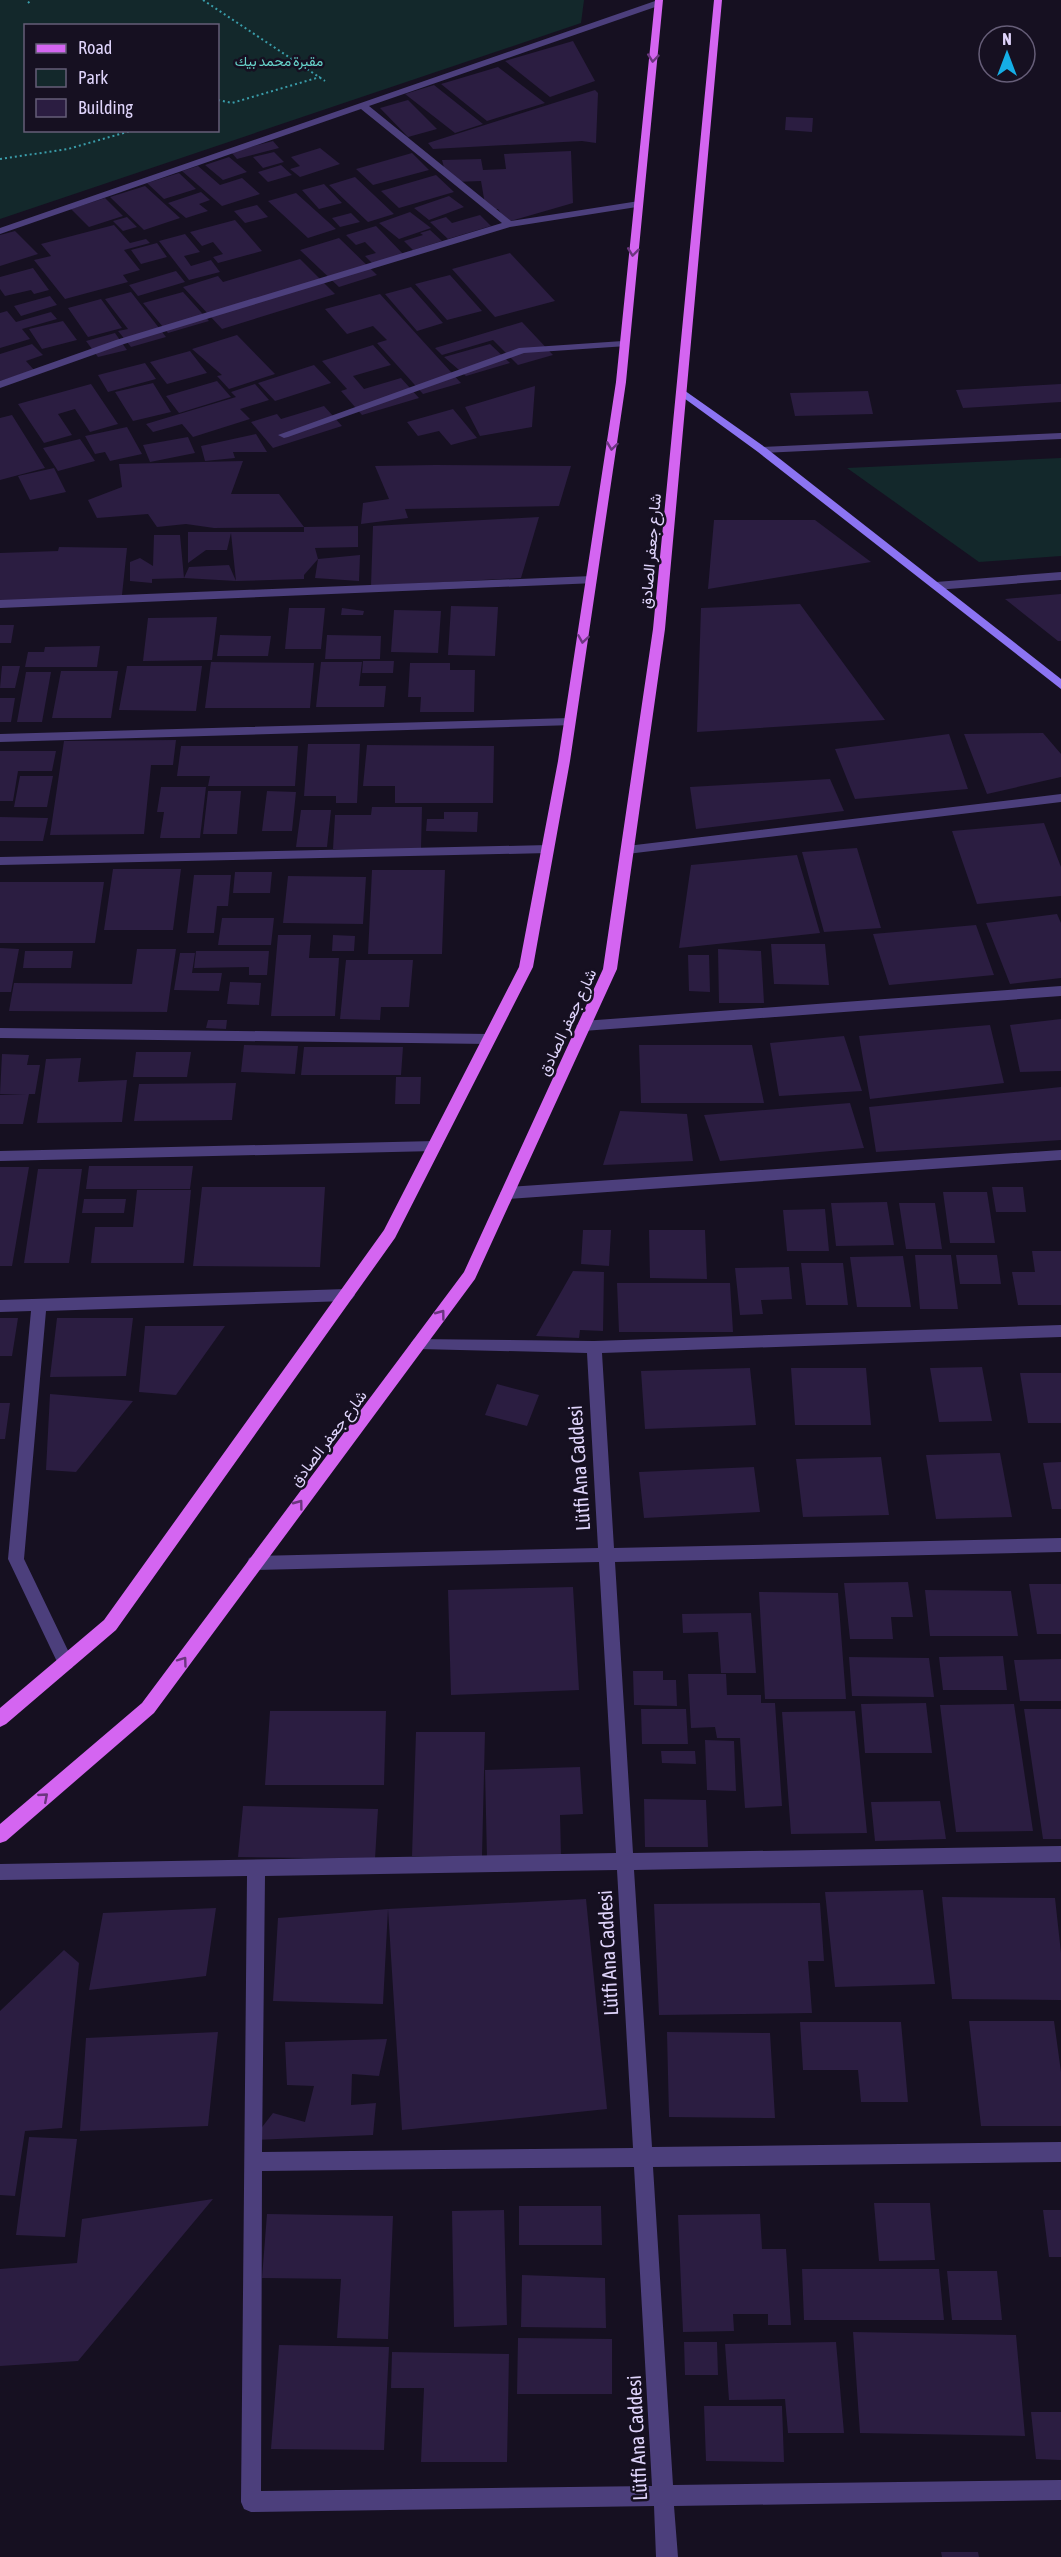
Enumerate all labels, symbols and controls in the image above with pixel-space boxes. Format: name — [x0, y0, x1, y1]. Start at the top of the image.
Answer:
legend — [24, 24, 219, 132]
north arrow — [977, 24, 1037, 84]
text: N — [1002, 30, 1012, 48]
text: Road — [78, 37, 112, 58]
park label: مقبرة محمد بيك — [235, 53, 323, 70]
one-way arrow — [647, 54, 660, 63]
text: Park — [78, 67, 108, 88]
text: Building — [78, 97, 133, 118]
one-way arrow — [627, 248, 640, 257]
one-way arrow — [606, 441, 618, 451]
street label: شارع جعفر الصادق — [636, 493, 667, 610]
one-way arrow — [577, 634, 589, 643]
street label: شارع جعفر الصادق — [534, 966, 602, 1079]
one-way arrow — [433, 1310, 444, 1321]
street label: شارع جعفر الصادق — [286, 1386, 372, 1491]
street label: Lütfi Ana Caddesi — [563, 1405, 594, 1531]
one-way arrow — [292, 1500, 303, 1511]
one-way arrow — [176, 1656, 187, 1667]
one-way arrow — [37, 1793, 48, 1804]
street label: Lütfi Ana Caddesi — [593, 1890, 622, 2016]
street label: Lütfi Ana Caddesi — [622, 2375, 651, 2501]

